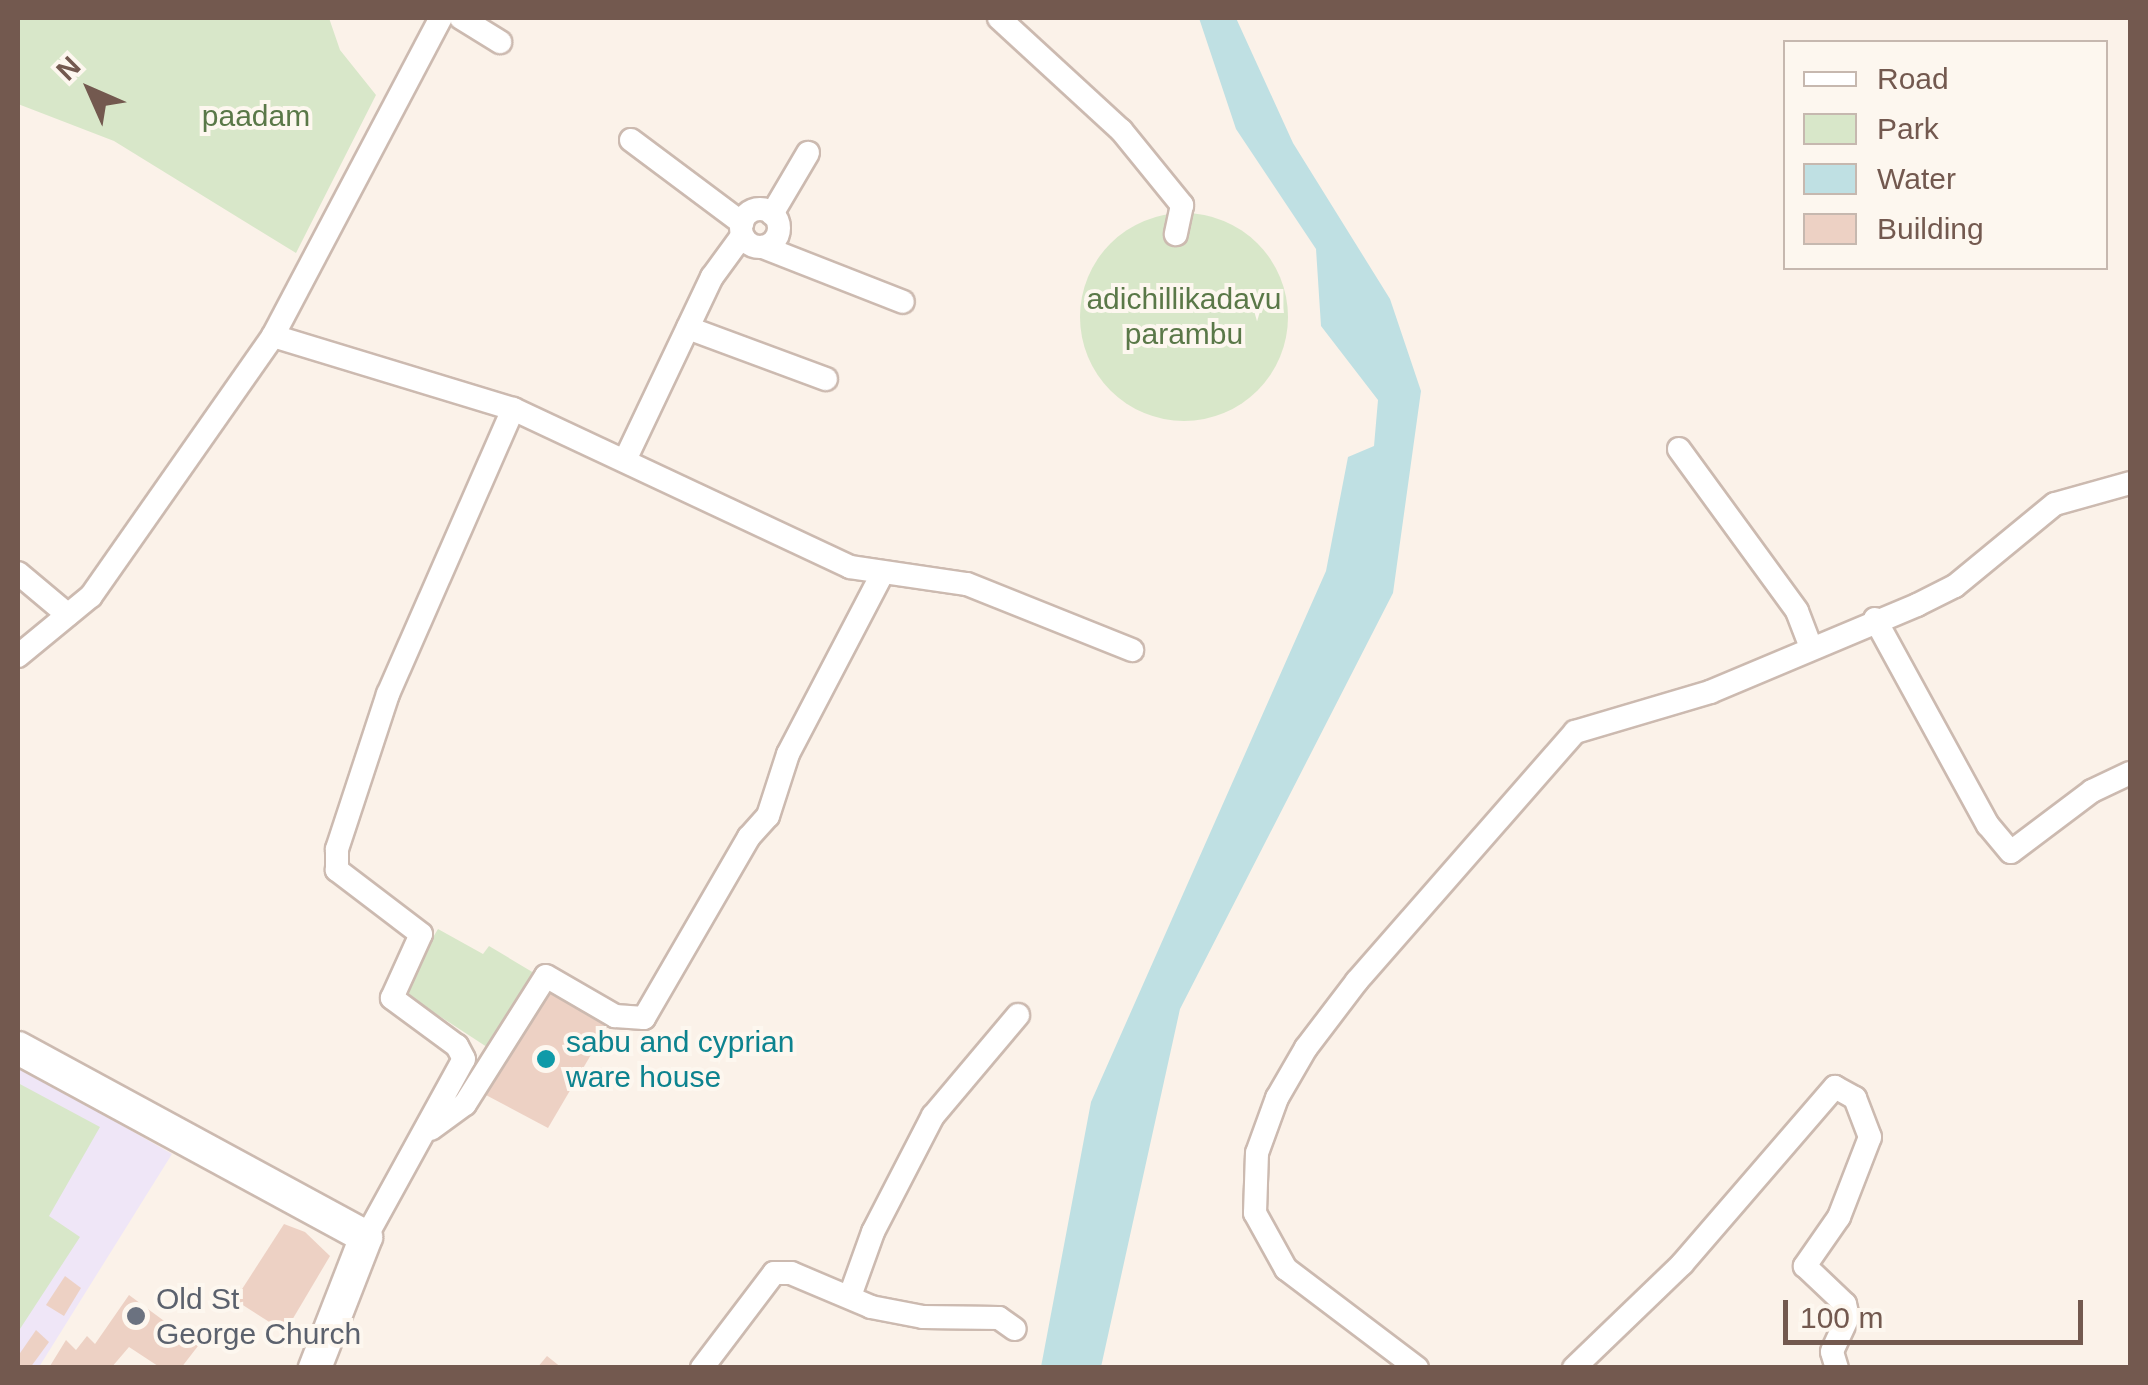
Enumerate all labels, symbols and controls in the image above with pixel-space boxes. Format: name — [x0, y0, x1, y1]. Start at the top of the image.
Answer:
north arrow — [40, 40, 140, 140]
legend — [1783, 40, 2108, 270]
text: N — [50, 50, 87, 87]
text: Road — [1877, 62, 1949, 95]
park label: paadam — [202, 98, 310, 134]
text: Park — [1877, 112, 1939, 145]
text: Water — [1877, 162, 1956, 195]
text: Building — [1877, 212, 1984, 245]
park label: adichillikadavu parambu — [1086, 281, 1282, 352]
place label: sabu and cyprian ware house — [566, 1024, 794, 1094]
marker: sabu and cyprian ware house — [535, 1048, 557, 1070]
scale bar — [1788, 1280, 2088, 1342]
place label: Old St George Church — [156, 1281, 361, 1352]
text: 100 m — [1800, 1301, 1883, 1334]
marker: Old St George Church — [125, 1305, 147, 1327]

